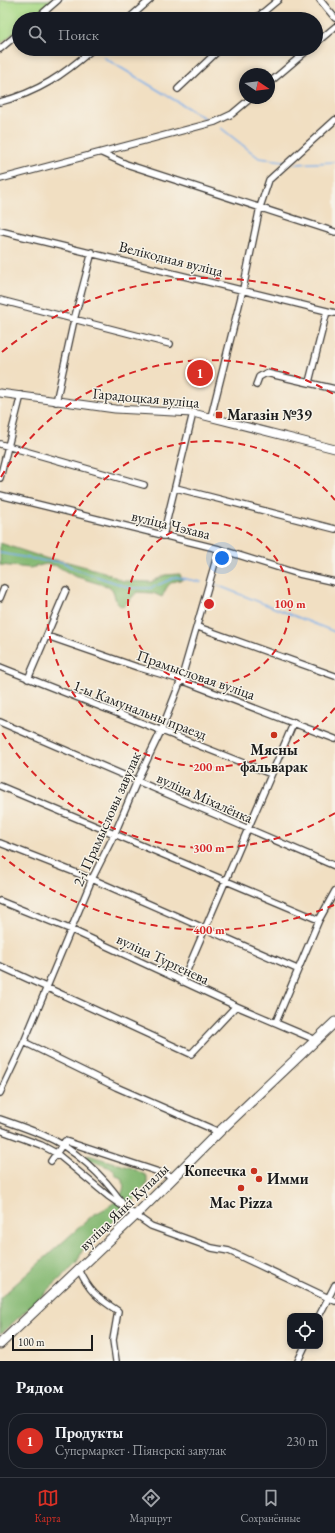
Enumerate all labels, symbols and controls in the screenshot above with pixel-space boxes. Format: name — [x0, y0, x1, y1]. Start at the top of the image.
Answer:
search box — [12, 12, 323, 56]
icon: search — [26, 23, 48, 45]
text: Поиск — [58, 25, 99, 44]
north arrow — [239, 68, 275, 104]
street label: Велікодная вуліца — [117, 236, 225, 281]
pin: 1 — [187, 358, 213, 388]
street label: Гарадоцкая вуліца — [92, 383, 200, 412]
place label: Магазін №39 — [227, 405, 312, 424]
marker: Магазін №39 — [214, 410, 224, 420]
street label: вуліца Чэхава — [130, 506, 212, 543]
your location — [212, 548, 232, 568]
text: 100 m — [274, 596, 306, 612]
centre of rings — [202, 597, 216, 611]
street label: Прамысловая вуліца — [135, 645, 258, 704]
street label: 1-ы Камунальны праезд — [71, 675, 210, 744]
marker: Мясны фальварак — [269, 730, 279, 740]
place label: Мясны фальварак — [240, 740, 309, 776]
street label: 2-і Прамысловы завулак — [68, 748, 145, 889]
text: 200 m — [193, 759, 225, 775]
street label: вуліца Міхалёнка — [154, 768, 256, 827]
text: 300 m — [193, 840, 225, 856]
text: 400 m — [193, 922, 225, 938]
street label: вуліца Тургенева — [114, 929, 213, 988]
street label: вуліца Янкі Купалы — [75, 1159, 172, 1254]
place label: Копеечка — [184, 1161, 246, 1180]
marker: Копеечка — [249, 1166, 259, 1176]
place label: Имми — [267, 1169, 309, 1188]
marker: Имми — [254, 1174, 264, 1184]
marker: Mac Pizza — [236, 1183, 246, 1193]
place label: Mac Pizza — [210, 1193, 273, 1212]
map controls — [287, 1313, 323, 1349]
button: locate — [287, 1313, 323, 1349]
scale bar — [12, 1333, 93, 1352]
text: 100 m — [18, 1335, 45, 1349]
text: Рядом — [16, 1376, 64, 1398]
text: Продукты — [55, 1423, 123, 1442]
text: 1 — [27, 1433, 33, 1450]
text: 230 m — [287, 1433, 318, 1450]
text: Супермаркет · Піянерскі завулак — [55, 1442, 226, 1459]
tab: Карта — [34, 1487, 61, 1525]
tab: Маршрут — [130, 1487, 172, 1525]
tab: Сохранённые — [241, 1487, 301, 1525]

